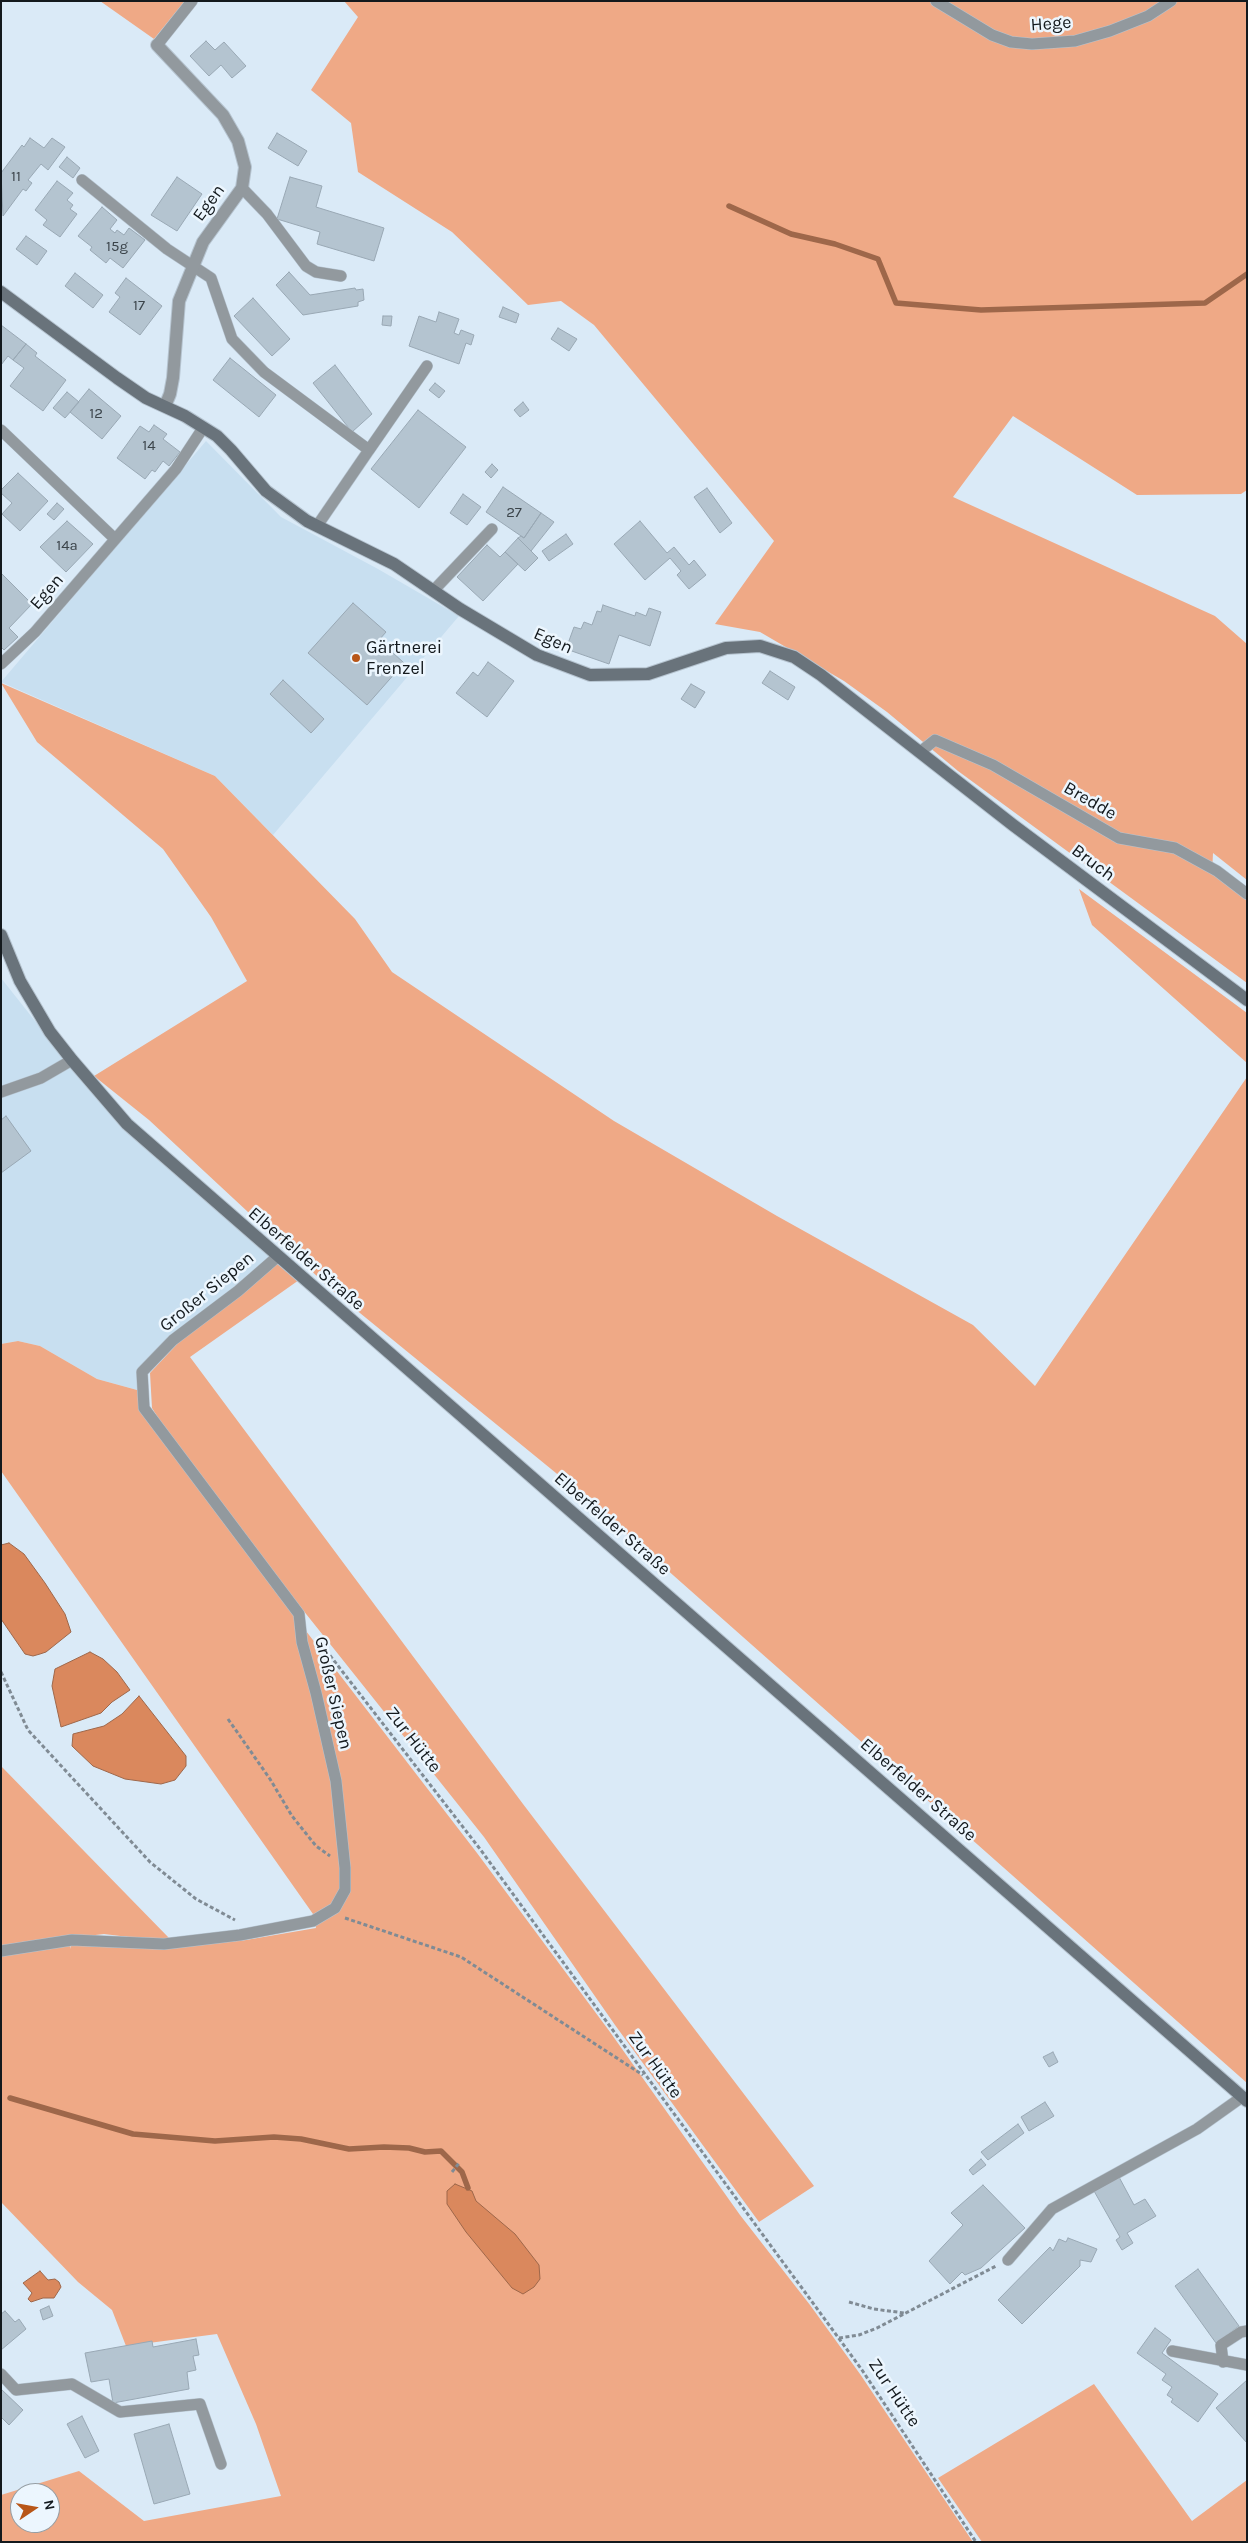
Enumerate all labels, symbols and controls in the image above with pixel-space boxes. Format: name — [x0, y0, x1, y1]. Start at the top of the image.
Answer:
street label: Hege — [1030, 12, 1072, 36]
house number: 11 — [11, 168, 21, 186]
street label: Egen — [188, 180, 230, 226]
house number: 15g — [106, 238, 128, 256]
house number: 17 — [133, 297, 145, 315]
house number: 12 — [89, 405, 103, 423]
house number: 14 — [142, 437, 156, 455]
house number: 27 — [506, 504, 522, 522]
house number: 14a — [56, 537, 78, 555]
street label: Egen — [26, 570, 68, 614]
street label: Egen — [530, 623, 576, 659]
place label: Gärtnerei Frenzel — [366, 637, 442, 680]
marker: Gärtnerei Frenzel — [350, 652, 362, 664]
street label: Bredde — [1060, 777, 1120, 825]
street label: Bruch — [1067, 840, 1119, 886]
street label: Elberfelder Straße — [243, 1203, 369, 1315]
street label: Großer Siepen — [155, 1247, 259, 1337]
street label: Elberfelder Straße — [549, 1468, 675, 1580]
street label: Großer Siepen — [310, 1634, 356, 1752]
street label: Zur Hütte — [380, 1703, 446, 1777]
street label: Elberfelder Straße — [855, 1734, 981, 1846]
street label: Zur Hütte — [623, 2027, 687, 2103]
street label: Zur Hütte — [863, 2355, 925, 2431]
north arrow — [10, 2483, 60, 2533]
text: N — [40, 2498, 59, 2512]

